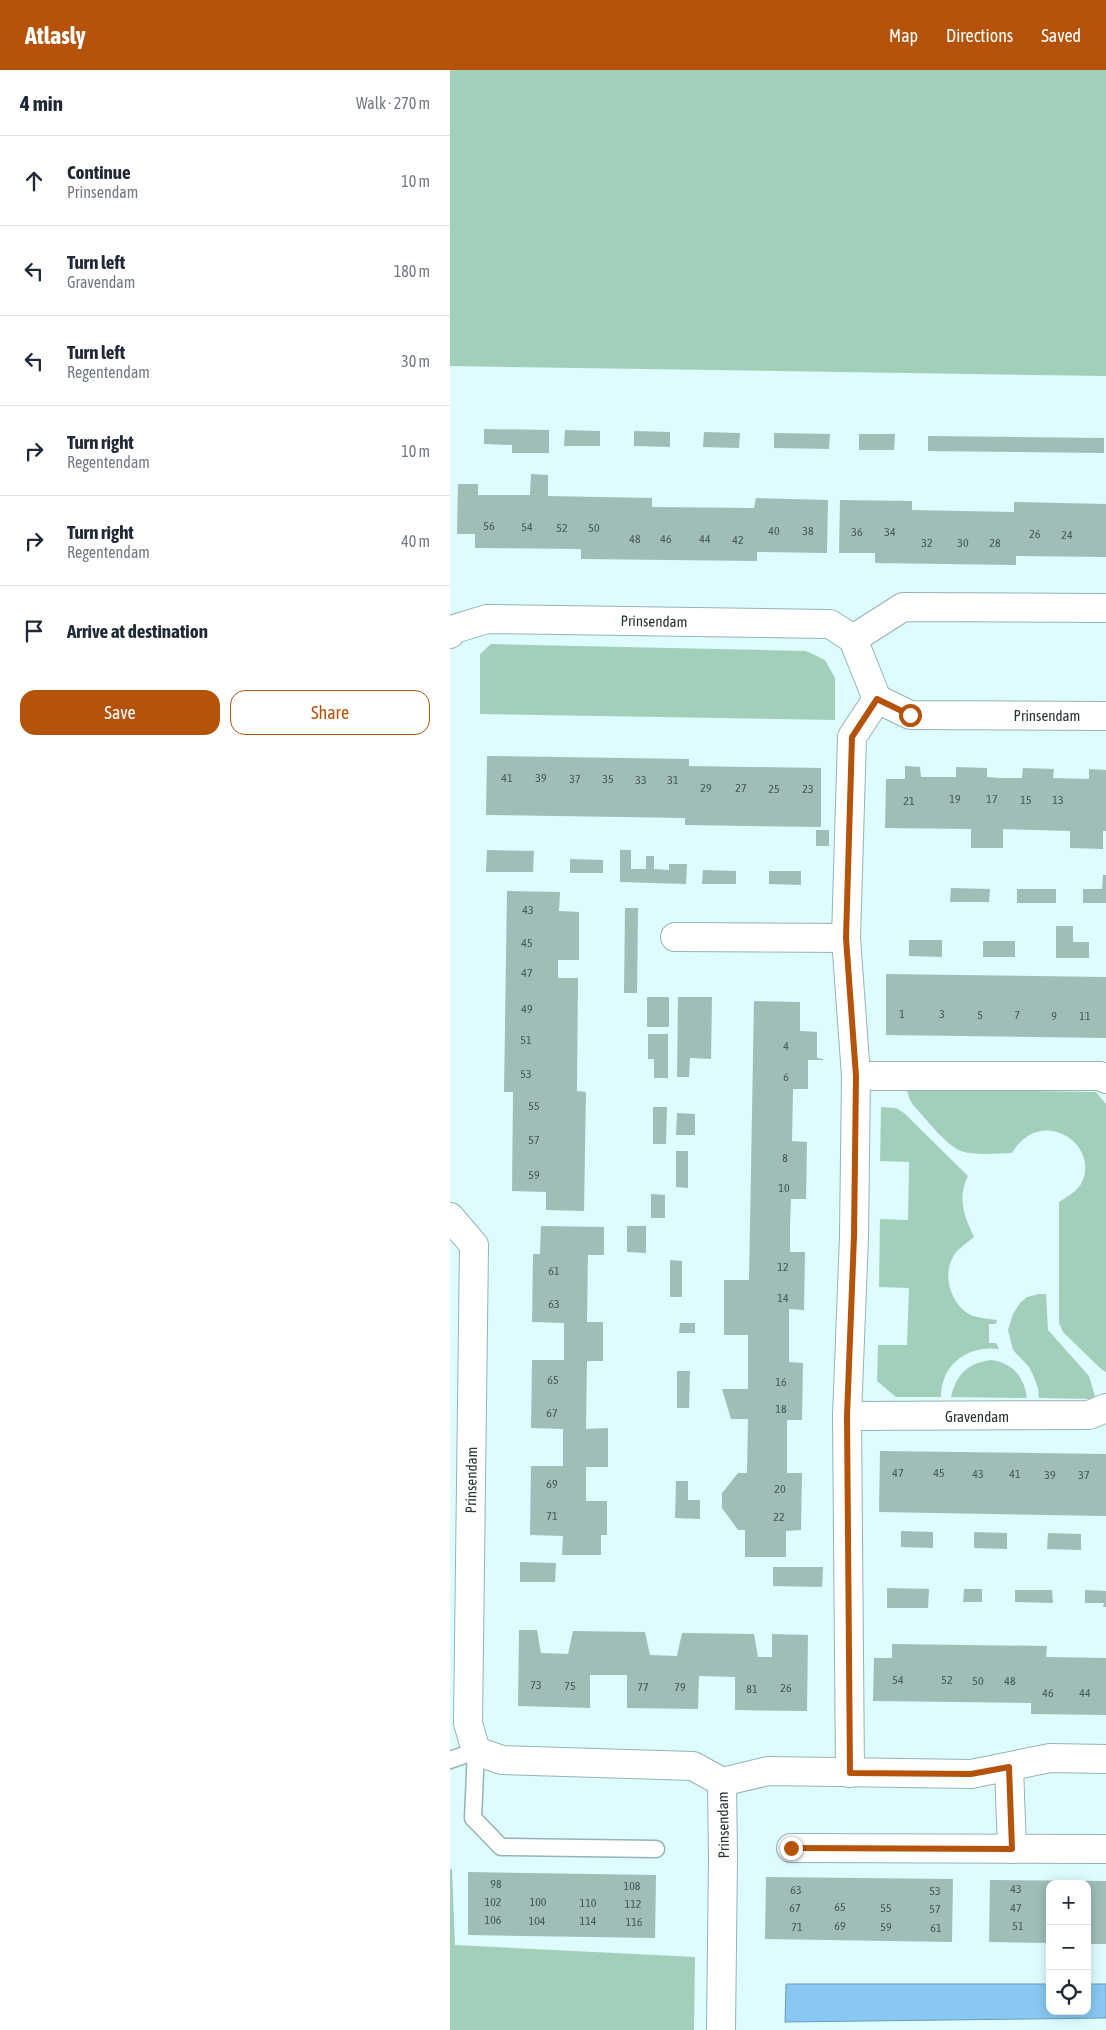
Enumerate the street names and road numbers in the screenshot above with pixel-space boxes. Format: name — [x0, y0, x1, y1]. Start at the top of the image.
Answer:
street label: Prinsendam — [620, 612, 688, 630]
street label: Prinsendam — [1014, 707, 1080, 724]
street label: Gravendam — [945, 1408, 1009, 1425]
street label: Prinsendam — [462, 1446, 480, 1514]
street label: Prinsendam — [714, 1791, 732, 1859]

